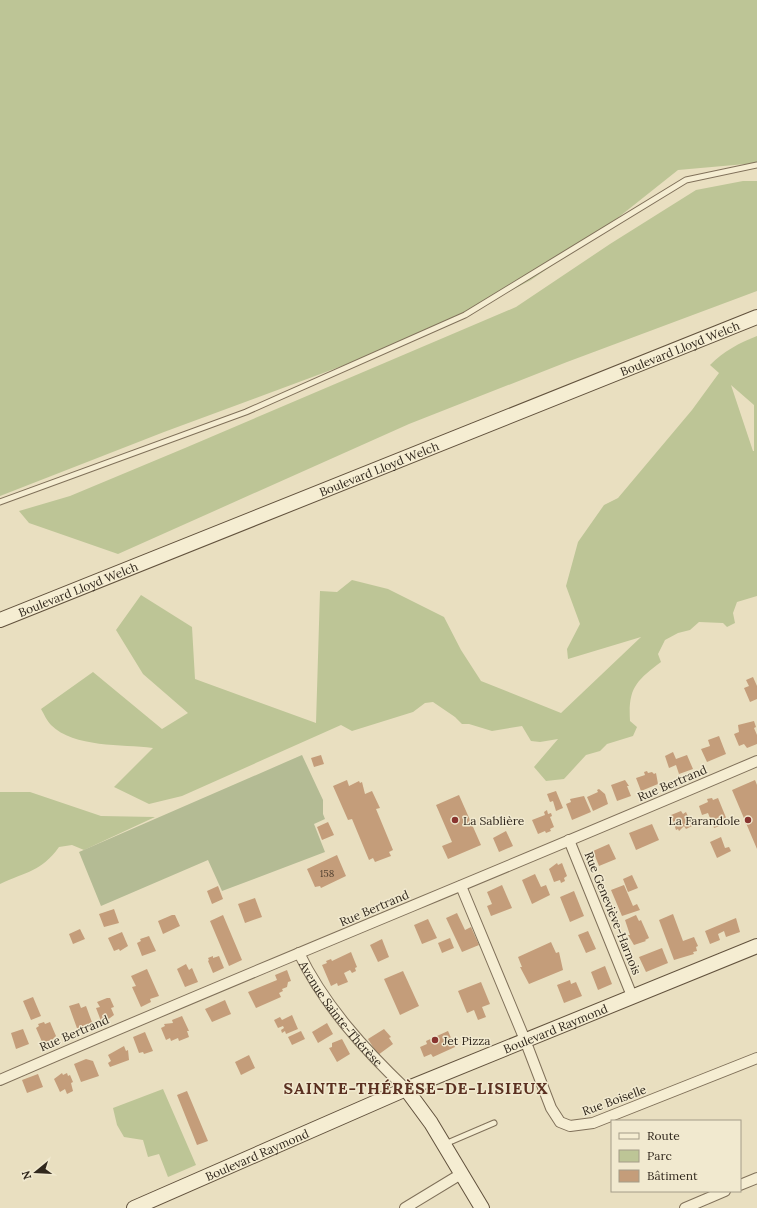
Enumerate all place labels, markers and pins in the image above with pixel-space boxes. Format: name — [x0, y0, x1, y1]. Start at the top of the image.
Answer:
place label: La Sablière — [463, 813, 525, 828]
place label: La Farandole — [669, 813, 740, 828]
marker: La Sablière — [450, 815, 460, 825]
marker: La Farandole — [743, 815, 753, 825]
place label: Jet Pizza — [442, 1033, 491, 1048]
marker: Jet Pizza — [430, 1035, 440, 1045]

